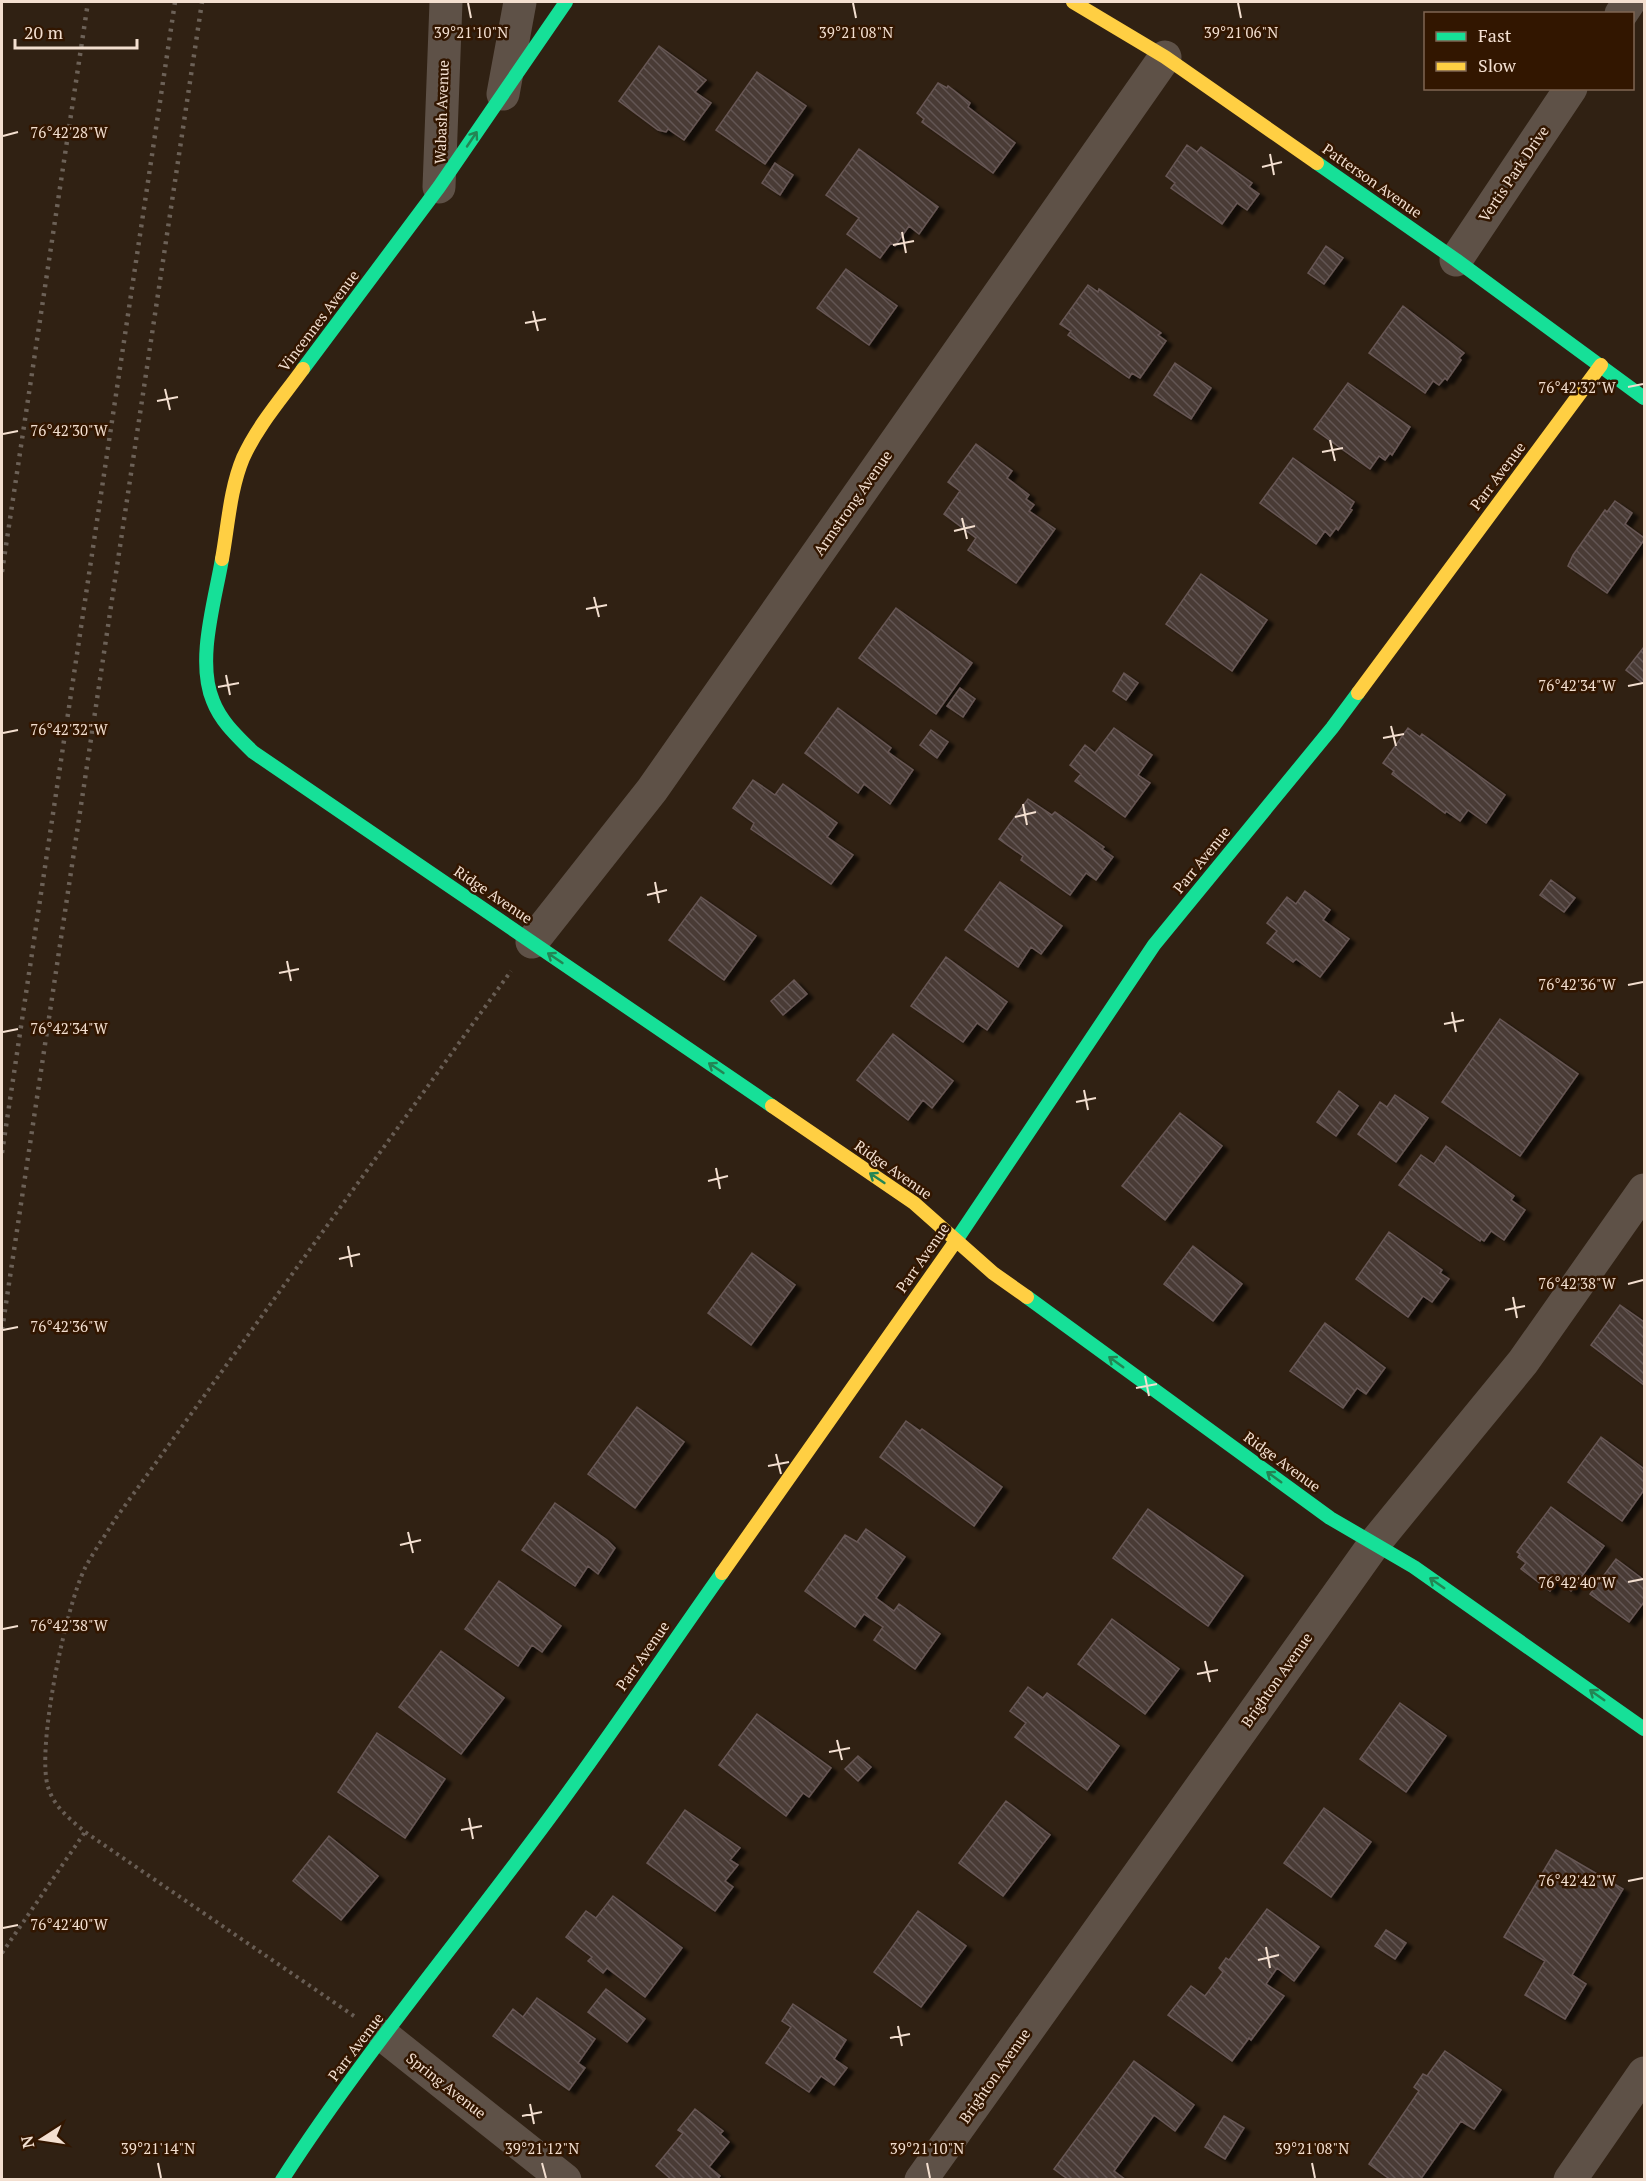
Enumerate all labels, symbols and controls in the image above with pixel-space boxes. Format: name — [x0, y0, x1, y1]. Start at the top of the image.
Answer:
scale bar — [15, 12, 136, 50]
legend — [1424, 12, 1634, 90]
text: 20 m — [24, 20, 64, 44]
text: 39°21'10"N — [434, 22, 508, 42]
text: 39°21'08"N — [819, 22, 893, 42]
text: 39°21'06"N — [1204, 22, 1278, 42]
text: Fast — [1478, 23, 1512, 47]
text: Slow — [1478, 53, 1517, 77]
street label: Wabash Avenue — [429, 60, 453, 164]
street label: Vertis Park Drive — [1474, 121, 1553, 225]
text: 76°42'28"W — [30, 122, 109, 142]
one-way arrow — [466, 131, 478, 147]
street label: Patterson Avenue — [1319, 138, 1426, 222]
street label: Vincennes Avenue — [273, 266, 363, 375]
text: 76°42'32"W — [1538, 377, 1617, 397]
text: 76°42'30"W — [30, 420, 109, 440]
street label: Parr Avenue — [1465, 437, 1529, 514]
street label: Armstrong Avenue — [808, 446, 896, 559]
text: 76°42'34"W — [1538, 675, 1617, 695]
text: 76°42'32"W — [30, 719, 109, 739]
street label: Parr Avenue — [1168, 822, 1234, 897]
street label: Ridge Avenue — [451, 861, 537, 928]
one-way arrow — [548, 952, 564, 964]
text: 76°42'36"W — [1538, 974, 1617, 994]
text: 76°42'34"W — [30, 1018, 109, 1038]
one-way arrow — [709, 1062, 725, 1074]
street label: Ridge Avenue — [851, 1135, 936, 1203]
one-way arrow — [870, 1172, 886, 1184]
street label: Parr Avenue — [891, 1219, 953, 1296]
text: 76°42'38"W — [1538, 1273, 1617, 1293]
text: 76°42'36"W — [30, 1316, 109, 1336]
one-way arrow — [1109, 1356, 1125, 1368]
street label: Ridge Avenue — [1240, 1427, 1325, 1496]
one-way arrow — [1266, 1471, 1282, 1483]
text: 76°42'40"W — [1538, 1572, 1617, 1592]
one-way arrow — [1430, 1577, 1446, 1589]
text: 76°42'38"W — [30, 1615, 109, 1635]
street label: Parr Avenue — [611, 1617, 673, 1694]
street label: Brighton Avenue — [1236, 1628, 1316, 1731]
one-way arrow — [1589, 1689, 1605, 1701]
text: 76°42'42"W — [1538, 1870, 1617, 1890]
text: 76°42'40"W — [30, 1914, 109, 1934]
street label: Parr Avenue — [323, 2008, 387, 2085]
street label: Brighton Avenue — [954, 2024, 1034, 2127]
street label: Spring Avenue — [403, 2048, 491, 2123]
north arrow — [12, 2109, 72, 2169]
text: N — [15, 2134, 39, 2150]
text: 39°21'14"N — [121, 2138, 195, 2158]
text: 39°21'12"N — [505, 2138, 579, 2158]
text: 39°21'10"N — [890, 2138, 964, 2158]
text: 39°21'08"N — [1275, 2138, 1349, 2158]

